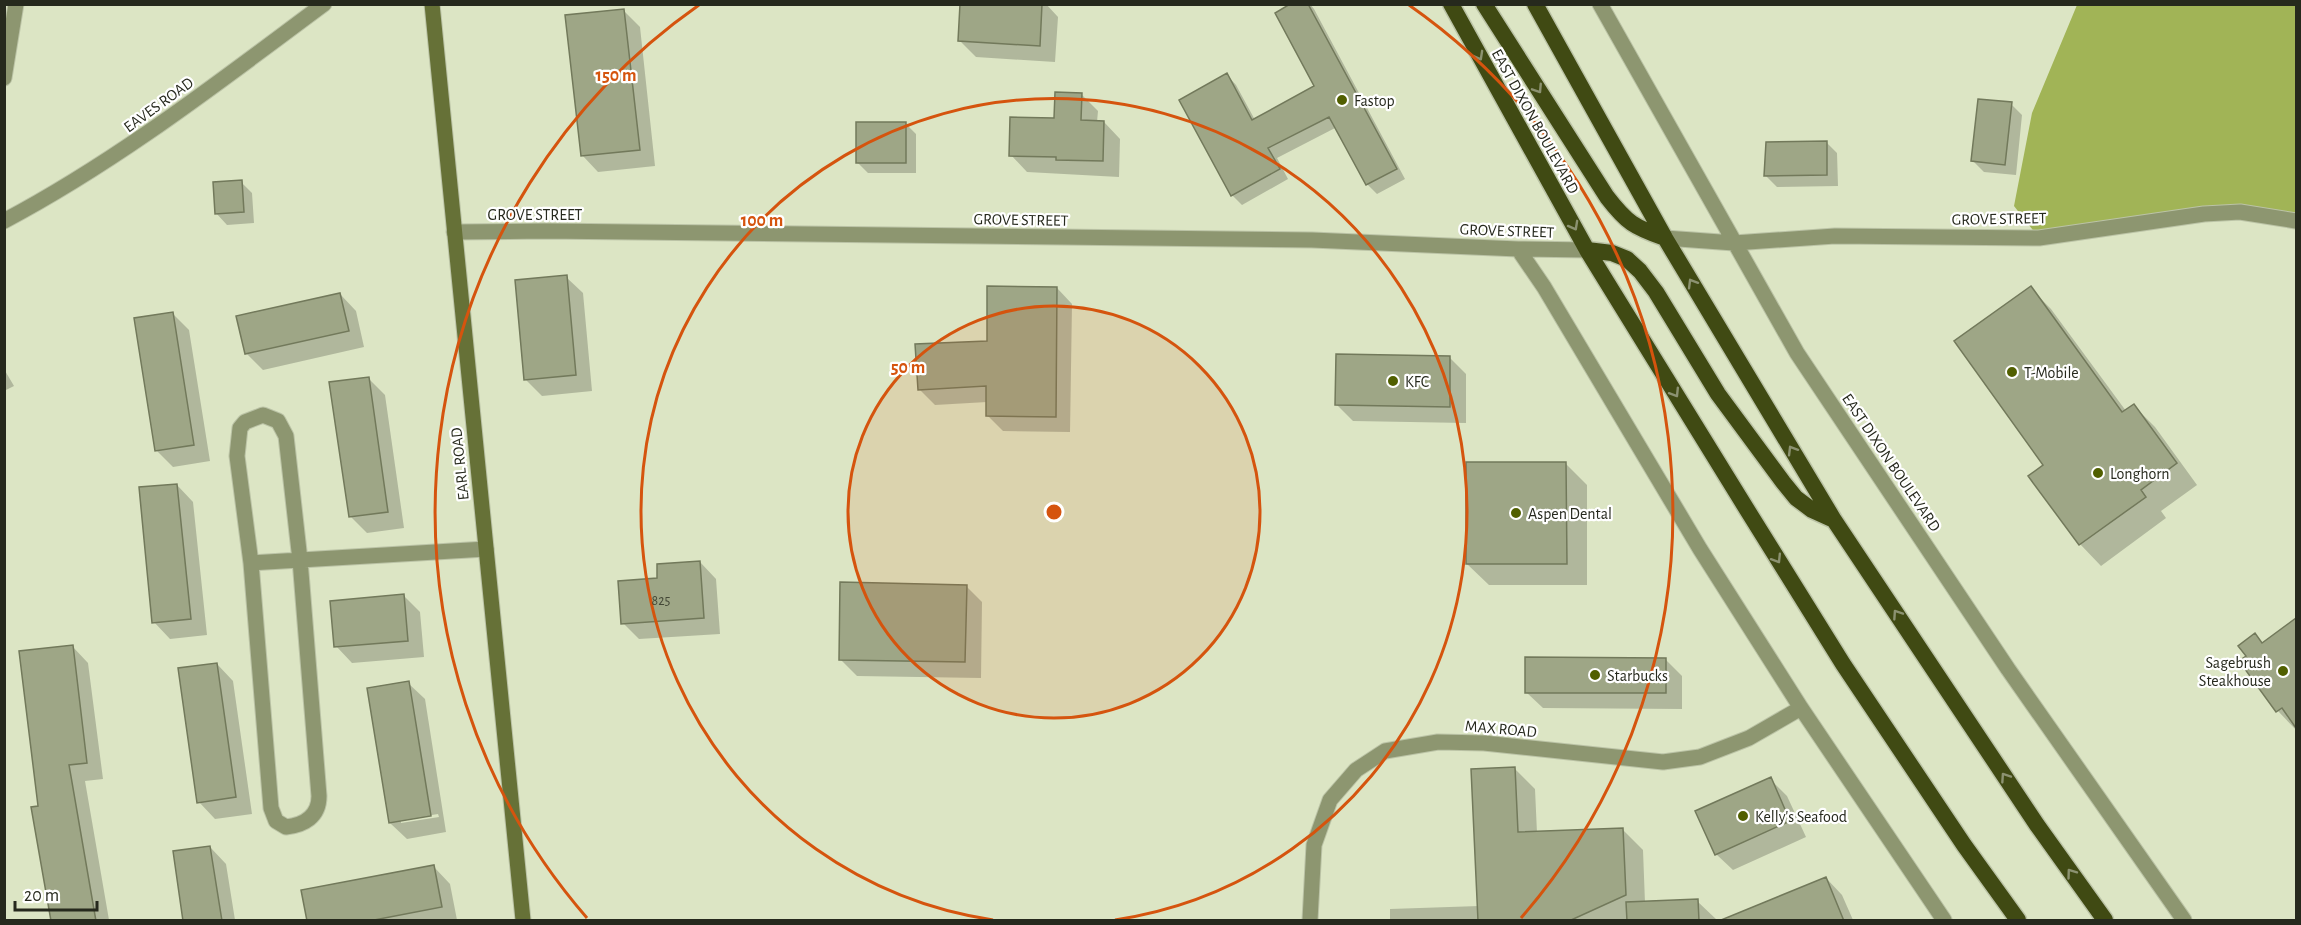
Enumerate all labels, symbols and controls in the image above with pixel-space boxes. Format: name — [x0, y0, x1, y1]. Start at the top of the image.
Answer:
street label: EAST DIXON BOULEVARD — [1489, 47, 1582, 196]
one-way arrow — [1472, 50, 1483, 60]
text: 150 m — [596, 67, 636, 85]
street label: EAVES ROAD — [121, 74, 196, 135]
one-way arrow — [1531, 82, 1542, 93]
marker: Fastop — [1335, 93, 1349, 107]
place label: Fastop — [1354, 93, 1395, 109]
street label: GROVE STREET — [488, 207, 583, 223]
street label: GROVE STREET — [1951, 210, 2047, 228]
street label: GROVE STREET — [973, 211, 1069, 229]
text: 100 m — [741, 212, 783, 230]
one-way arrow — [1567, 220, 1578, 231]
street label: GROVE STREET — [1459, 221, 1555, 241]
one-way arrow — [1687, 279, 1699, 289]
text: 50 m — [891, 359, 925, 377]
marker: T-Mobile — [2005, 365, 2019, 379]
place label: T-Mobile — [2024, 365, 2079, 381]
marker: KFC — [1386, 374, 1400, 388]
place label: KFC — [1405, 374, 1429, 390]
one-way arrow — [1667, 387, 1679, 397]
street label: EAST DIXON BOULEVARD — [1839, 391, 1943, 534]
street label: EARL ROAD — [448, 427, 472, 501]
one-way arrow — [1788, 446, 1800, 456]
marker: Longhorn — [2091, 466, 2105, 480]
place label: Longhorn — [2110, 466, 2170, 482]
centre of rings — [1044, 502, 1064, 522]
marker: Aspen Dental — [1509, 506, 1523, 520]
place label: Aspen Dental — [1528, 506, 1612, 522]
one-way arrow — [1770, 553, 1782, 563]
house number: 825 — [652, 594, 671, 608]
one-way arrow — [1893, 610, 1904, 621]
place label: Sagebrush Steakhouse — [2199, 655, 2271, 689]
marker: Sagebrush Steakhouse — [2276, 664, 2290, 678]
marker: Starbucks — [1588, 668, 1602, 682]
place label: Starbucks — [1607, 668, 1668, 684]
street label: MAX ROAD — [1464, 718, 1537, 740]
one-way arrow — [2001, 772, 2012, 783]
marker: Kelly's Seafood — [1736, 809, 1750, 823]
place label: Kelly's Seafood — [1755, 809, 1847, 826]
one-way arrow — [2067, 869, 2078, 880]
scale bar — [15, 874, 98, 912]
text: 20 m — [24, 887, 59, 905]

